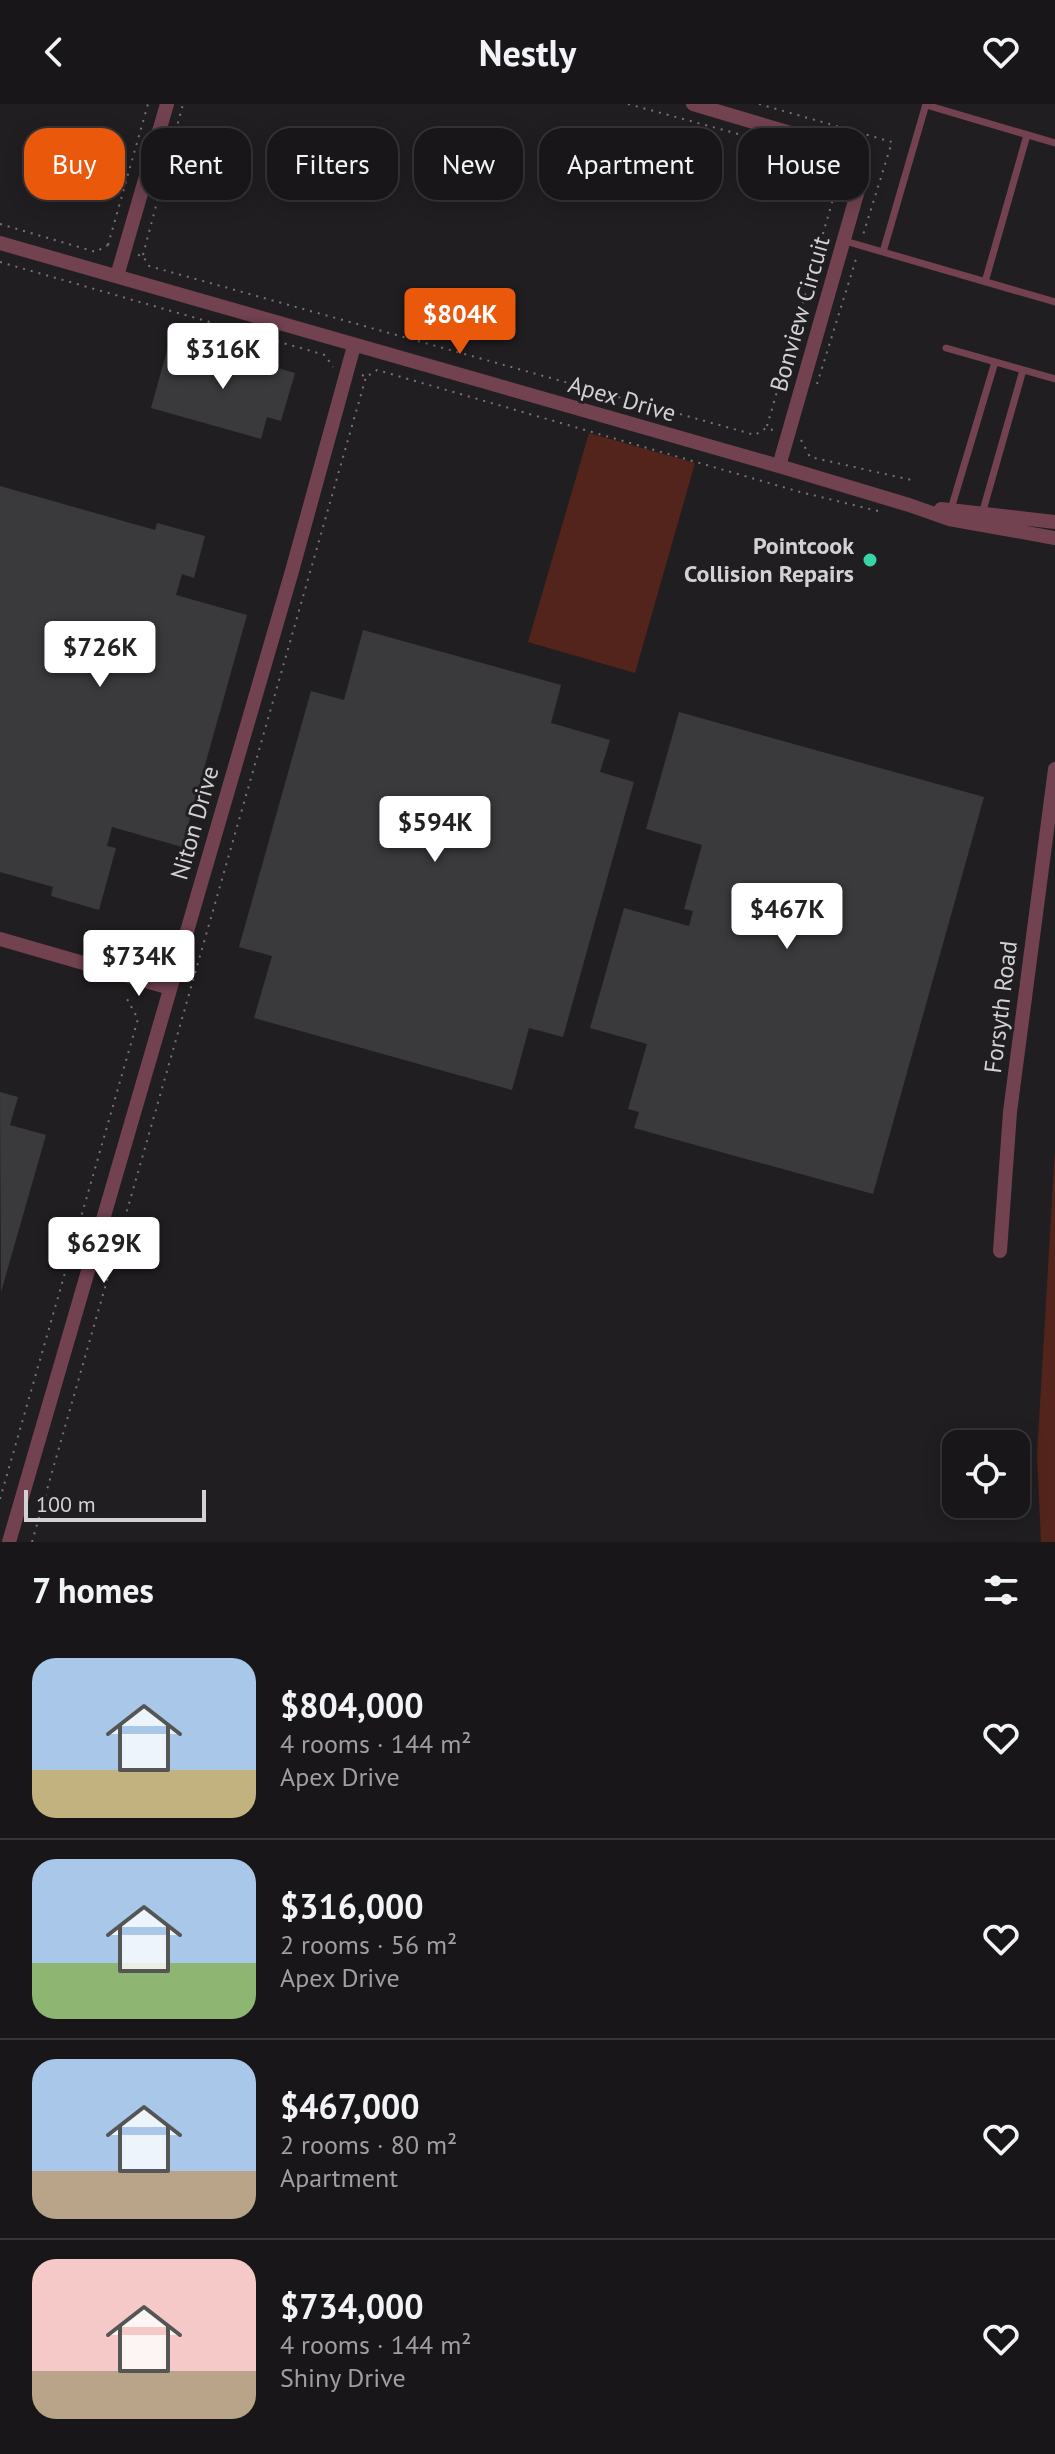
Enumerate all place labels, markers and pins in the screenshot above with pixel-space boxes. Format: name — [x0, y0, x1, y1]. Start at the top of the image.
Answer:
pin: $804K — [404, 288, 516, 356]
pin: $316K — [167, 323, 279, 391]
place label: Pointcook Collision Repairs — [684, 530, 854, 589]
marker: Pointcook Collision Repairs — [861, 551, 879, 569]
pin: $726K — [44, 621, 156, 689]
pin: $594K — [379, 796, 491, 864]
pin: $467K — [731, 883, 843, 951]
pin: $734K — [83, 930, 195, 998]
pin: $629K — [48, 1217, 160, 1285]

